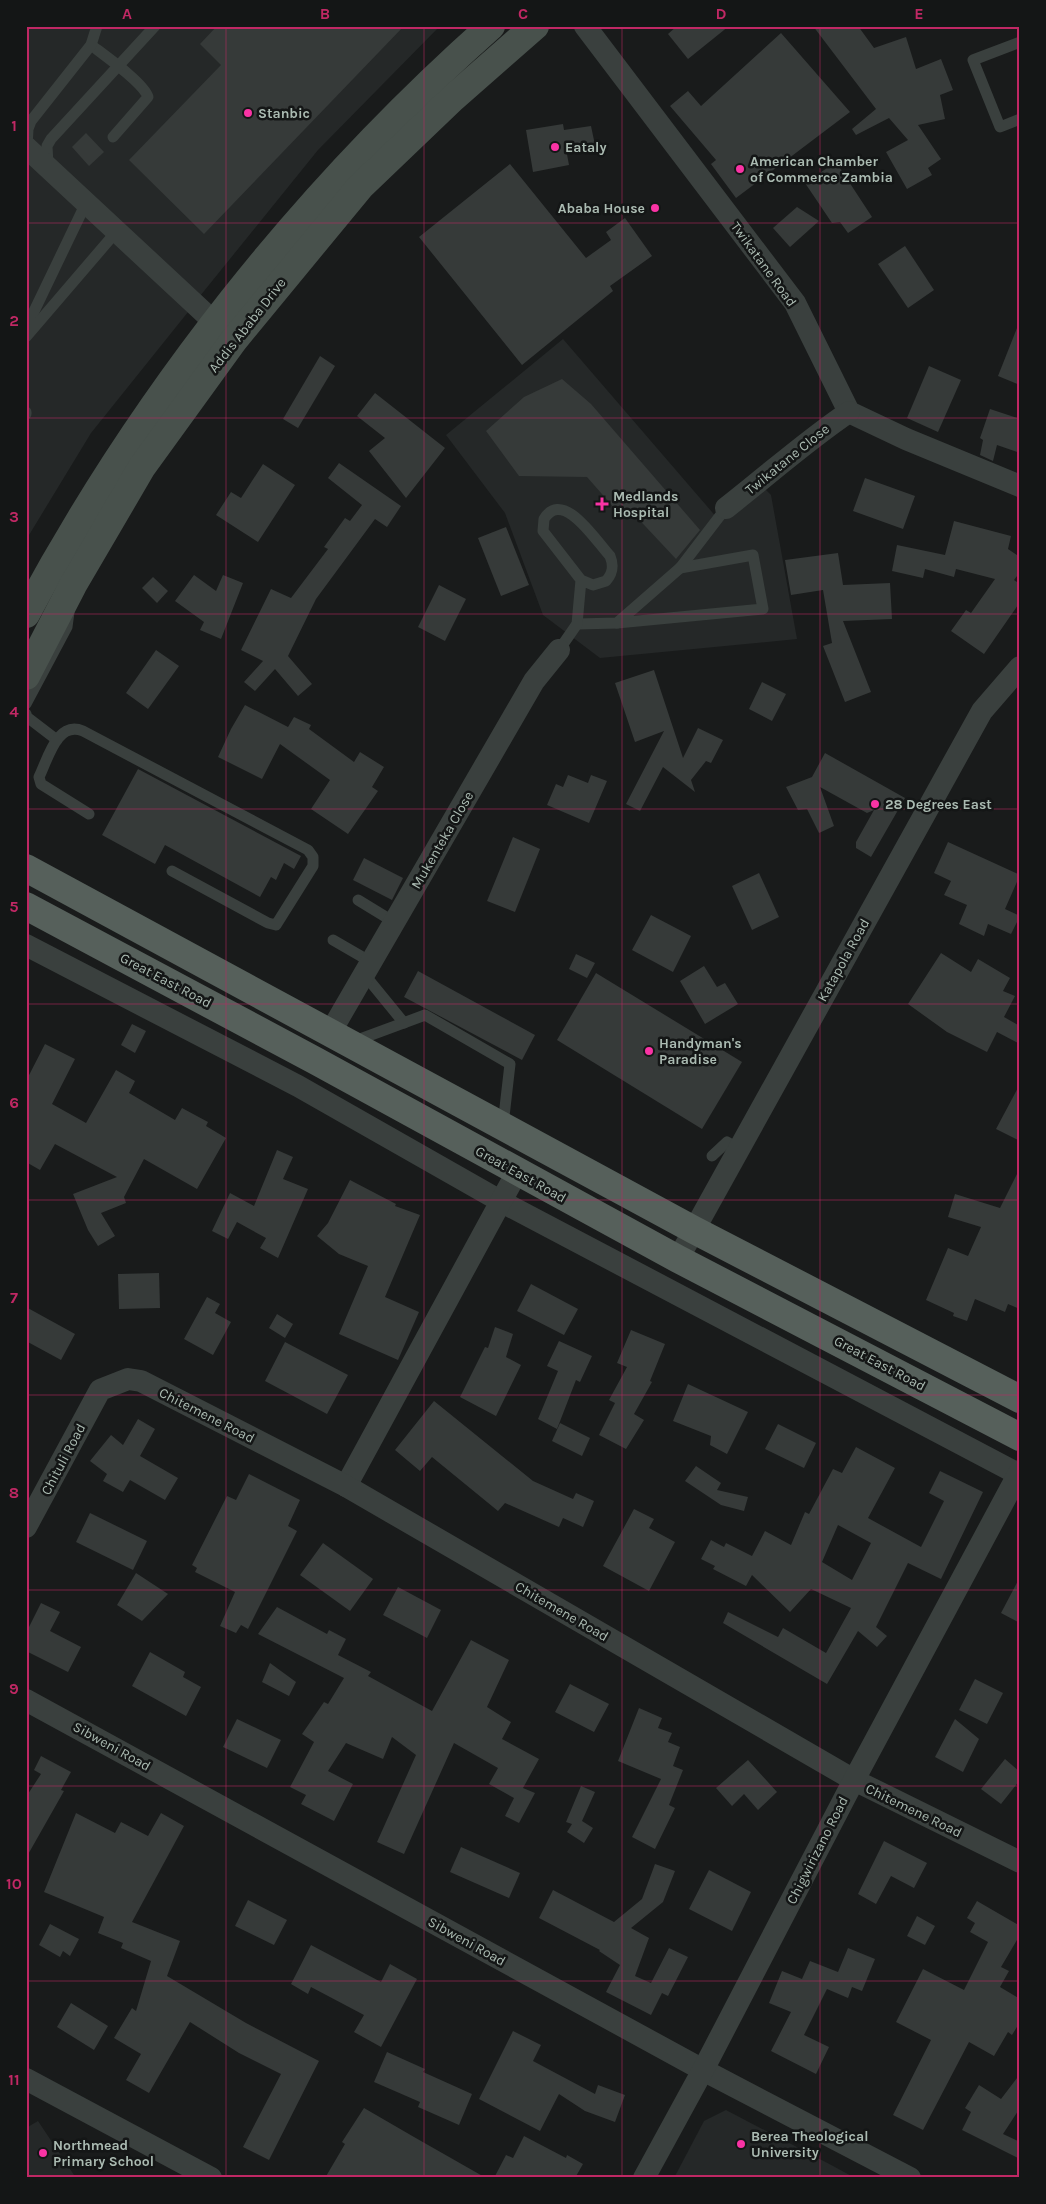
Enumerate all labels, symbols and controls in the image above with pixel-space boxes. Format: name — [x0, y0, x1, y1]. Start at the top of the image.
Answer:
text: A — [122, 4, 132, 23]
text: B — [320, 4, 330, 23]
text: C — [518, 4, 528, 23]
text: D — [716, 4, 727, 23]
text: E — [914, 4, 924, 23]
place label: Stanbic — [258, 105, 310, 122]
marker: Stanbic — [242, 107, 254, 119]
text: 1 — [11, 116, 17, 135]
place label: Eataly — [565, 139, 606, 156]
marker: Eataly — [549, 141, 561, 153]
place label: American Chamber of Commerce Zambia — [750, 153, 893, 186]
marker: American Chamber of Commerce Zambia — [734, 163, 746, 175]
place label: Ababa House — [558, 200, 645, 217]
marker: Ababa House — [649, 202, 661, 214]
street label: Twikatane Road — [727, 219, 800, 310]
street label: Addis Ababa Drive — [205, 275, 290, 376]
text: 2 — [9, 311, 19, 330]
street label: Twikatane Close — [742, 420, 833, 498]
place label: Medlands Hospital — [613, 488, 678, 521]
marker: Medlands Hospital — [595, 497, 609, 511]
text: 3 — [9, 507, 19, 526]
text: 4 — [9, 702, 19, 721]
street label: Mukenteka Close — [408, 788, 477, 892]
place label: 28 Degrees East — [885, 796, 992, 813]
marker: 28 Degrees East — [869, 798, 881, 810]
text: 5 — [9, 897, 19, 916]
street label: Katapola Road — [814, 916, 873, 1005]
street label: Great East Road — [117, 949, 214, 1012]
place label: Handyman's Paradise — [659, 1035, 742, 1068]
marker: Handyman's Paradise — [643, 1045, 655, 1057]
text: 6 — [9, 1093, 19, 1112]
street label: Great East Road — [472, 1142, 569, 1206]
text: 7 — [10, 1288, 18, 1307]
street label: Great East Road — [831, 1332, 928, 1395]
street label: Chitemene Road — [156, 1384, 257, 1447]
street label: Chituli Road — [37, 1421, 89, 1498]
text: 8 — [9, 1483, 19, 1502]
street label: Chitemene Road — [512, 1578, 612, 1645]
text: 9 — [9, 1679, 19, 1698]
street label: Sibweni Road — [70, 1718, 154, 1775]
street label: Chitemene Road — [863, 1780, 965, 1841]
street label: Chigwirizano Road — [783, 1793, 852, 1907]
text: 10 — [6, 1874, 22, 1893]
street label: Sibweni Road — [425, 1913, 509, 1970]
text: 11 — [8, 2070, 20, 2089]
place label: Berea Theological University — [751, 2128, 868, 2161]
place label: Northmead Primary School — [53, 2137, 154, 2170]
marker: Berea Theological University — [735, 2138, 747, 2150]
marker: Northmead Primary School — [37, 2147, 49, 2159]

